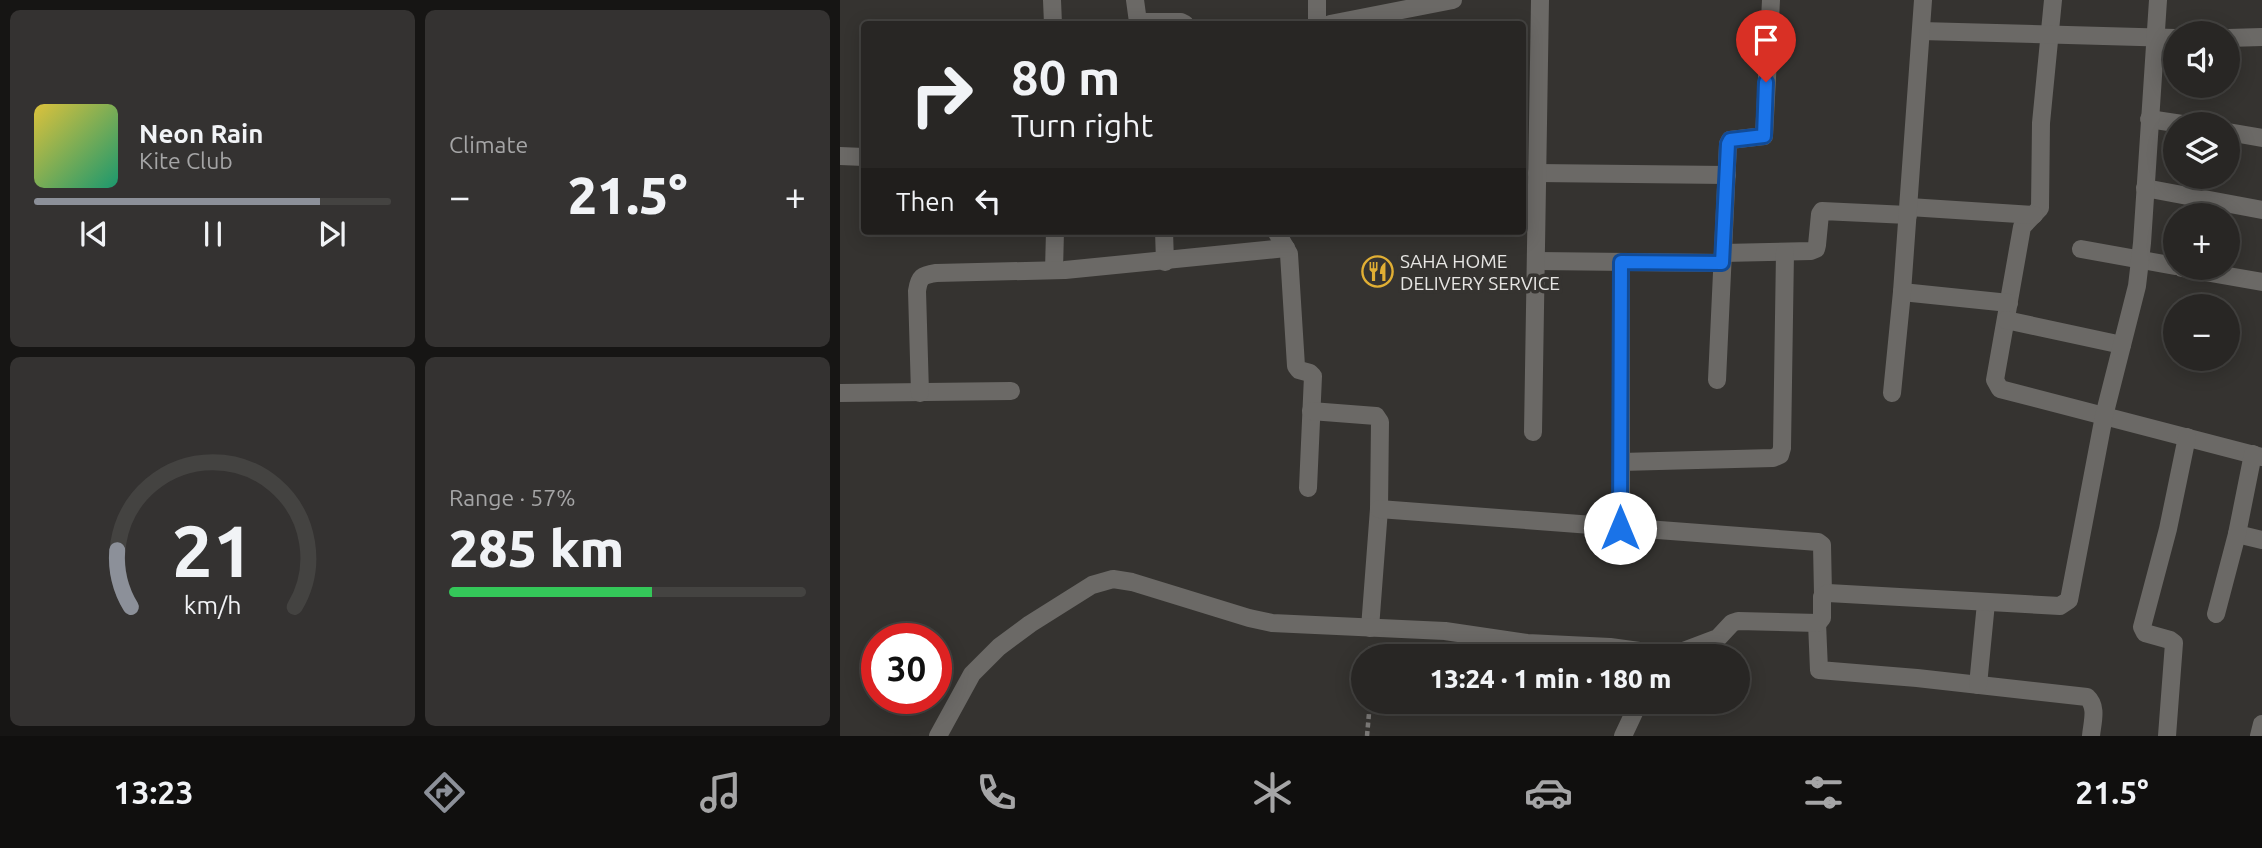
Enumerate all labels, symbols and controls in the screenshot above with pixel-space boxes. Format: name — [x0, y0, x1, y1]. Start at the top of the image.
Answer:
pin — [1736, 10, 1796, 82]
icon: arrive — [1747, 21, 1785, 59]
map controls — [2163, 21, 2240, 371]
button: sound — [2163, 21, 2240, 98]
icon: right — [896, 49, 987, 140]
text: 80 m — [1011, 49, 1120, 104]
text: Turn right — [1011, 107, 1153, 143]
button: layers — [2163, 112, 2240, 189]
text: Neon Rain — [139, 119, 264, 148]
text: Climate — [449, 132, 528, 157]
text: Kite Club — [139, 148, 233, 173]
text: 21.5° — [568, 166, 687, 224]
text: − — [449, 175, 470, 217]
text: + — [785, 175, 806, 217]
icon: left — [969, 182, 1007, 220]
text: Then — [896, 187, 955, 216]
button: + — [2163, 203, 2240, 280]
icon: previous — [75, 215, 113, 253]
icon: pause — [194, 215, 232, 253]
icon: next — [313, 215, 351, 253]
place label: SAHA HOME DELIVERY SERVICE — [1400, 250, 1560, 294]
restaurant icon: SAHA HOME DELIVERY SERVICE — [1360, 255, 1394, 289]
button: − — [2163, 294, 2240, 371]
text: Range · 57% — [449, 485, 576, 510]
position arrow — [1583, 491, 1657, 565]
text: 21 — [171, 510, 254, 592]
text: 285 km — [449, 519, 624, 577]
text: km/h — [184, 591, 241, 619]
speed limit sign: 30 — [861, 623, 952, 714]
text: 13:24 · 1 min · 180 m — [1430, 664, 1671, 693]
icon: directions — [420, 768, 469, 817]
icon: music — [696, 768, 745, 817]
icon: phone — [972, 768, 1021, 817]
icon: climate — [1248, 768, 1297, 817]
icon: car — [1524, 768, 1573, 817]
icon: filters — [1799, 768, 1848, 817]
text: 13:23 — [113, 774, 193, 810]
text: 21.5° — [2075, 774, 2148, 810]

